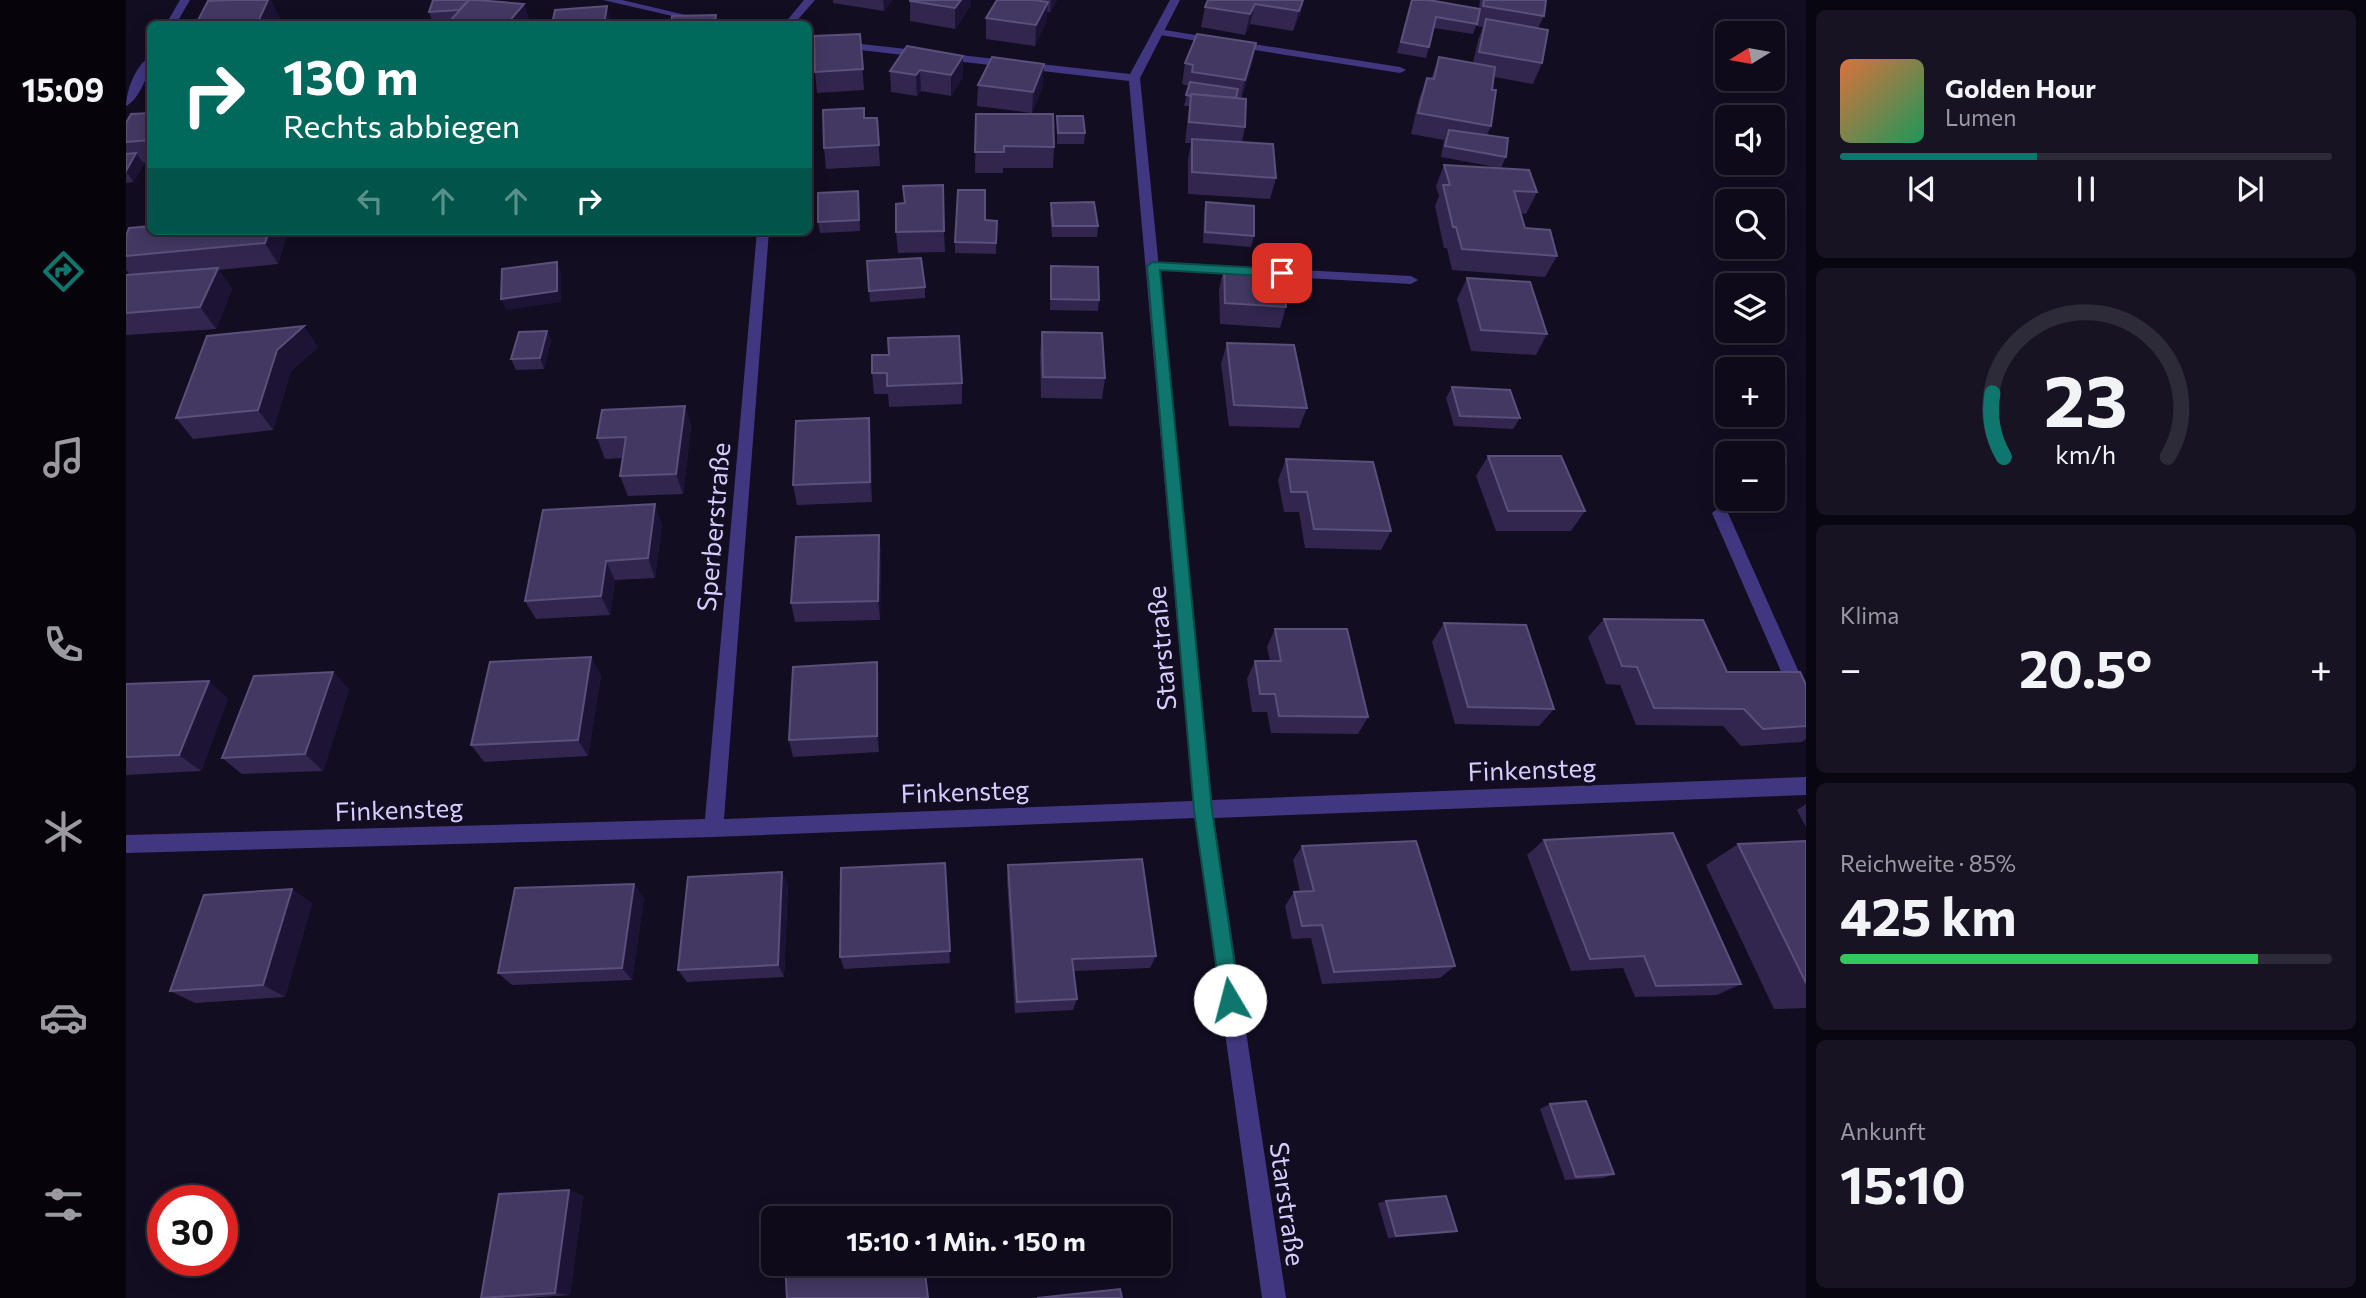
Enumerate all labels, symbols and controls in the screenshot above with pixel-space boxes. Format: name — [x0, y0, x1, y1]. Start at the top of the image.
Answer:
north arrow — [1715, 21, 1785, 91]
map controls — [1715, 21, 1785, 511]
text: 130 m — [283, 45, 418, 105]
icon: right — [168, 49, 259, 140]
text: 15:09 — [22, 69, 104, 109]
text: Golden Hour — [1945, 72, 2096, 103]
text: Lumen — [1945, 103, 2016, 131]
text: Rechts abbiegen — [283, 105, 520, 145]
button: sound — [1715, 105, 1785, 175]
icon: previous — [1903, 170, 1941, 208]
icon: pause — [2067, 170, 2105, 208]
icon: next — [2231, 170, 2269, 208]
icon: left — [351, 182, 389, 220]
icon: ahead — [424, 182, 462, 220]
icon: ahead — [497, 182, 535, 220]
icon: right — [570, 182, 608, 220]
button: search — [1715, 189, 1785, 259]
pin — [1252, 243, 1312, 303]
icon: directions — [39, 247, 88, 296]
icon: arrive — [1263, 254, 1301, 292]
button: layers — [1715, 273, 1785, 343]
text: 23 — [2044, 354, 2128, 443]
button: + — [1715, 357, 1785, 427]
icon: music — [39, 433, 88, 482]
text: km/h — [2056, 439, 2116, 469]
street label: Sperberstraße — [690, 441, 735, 613]
button: − — [1715, 441, 1785, 511]
street label: Starstraße — [1140, 585, 1181, 712]
text: Klima — [1840, 601, 1899, 629]
icon: phone — [39, 620, 88, 669]
text: 20.5° — [2019, 635, 2152, 699]
text: − — [1840, 644, 1862, 691]
text: + — [2310, 644, 2332, 691]
street label: Finkensteg — [1467, 751, 1597, 786]
street label: Finkensteg — [900, 773, 1030, 808]
street label: Finkensteg — [334, 791, 464, 826]
icon: climate — [39, 807, 88, 856]
text: Reichweite · 85% — [1840, 849, 2016, 877]
text: 425 km — [1840, 883, 2017, 947]
position arrow — [1193, 963, 1267, 1037]
icon: car — [39, 993, 88, 1042]
text: Ankunft — [1840, 1117, 1926, 1145]
street label: Starstraße — [1264, 1140, 1313, 1268]
text: 15:10 — [1840, 1151, 1966, 1215]
icon: filters — [39, 1180, 88, 1229]
speed limit sign: 30 — [147, 1185, 238, 1276]
text: 15:10 · 1 Min. · 150 m — [846, 1225, 1086, 1256]

